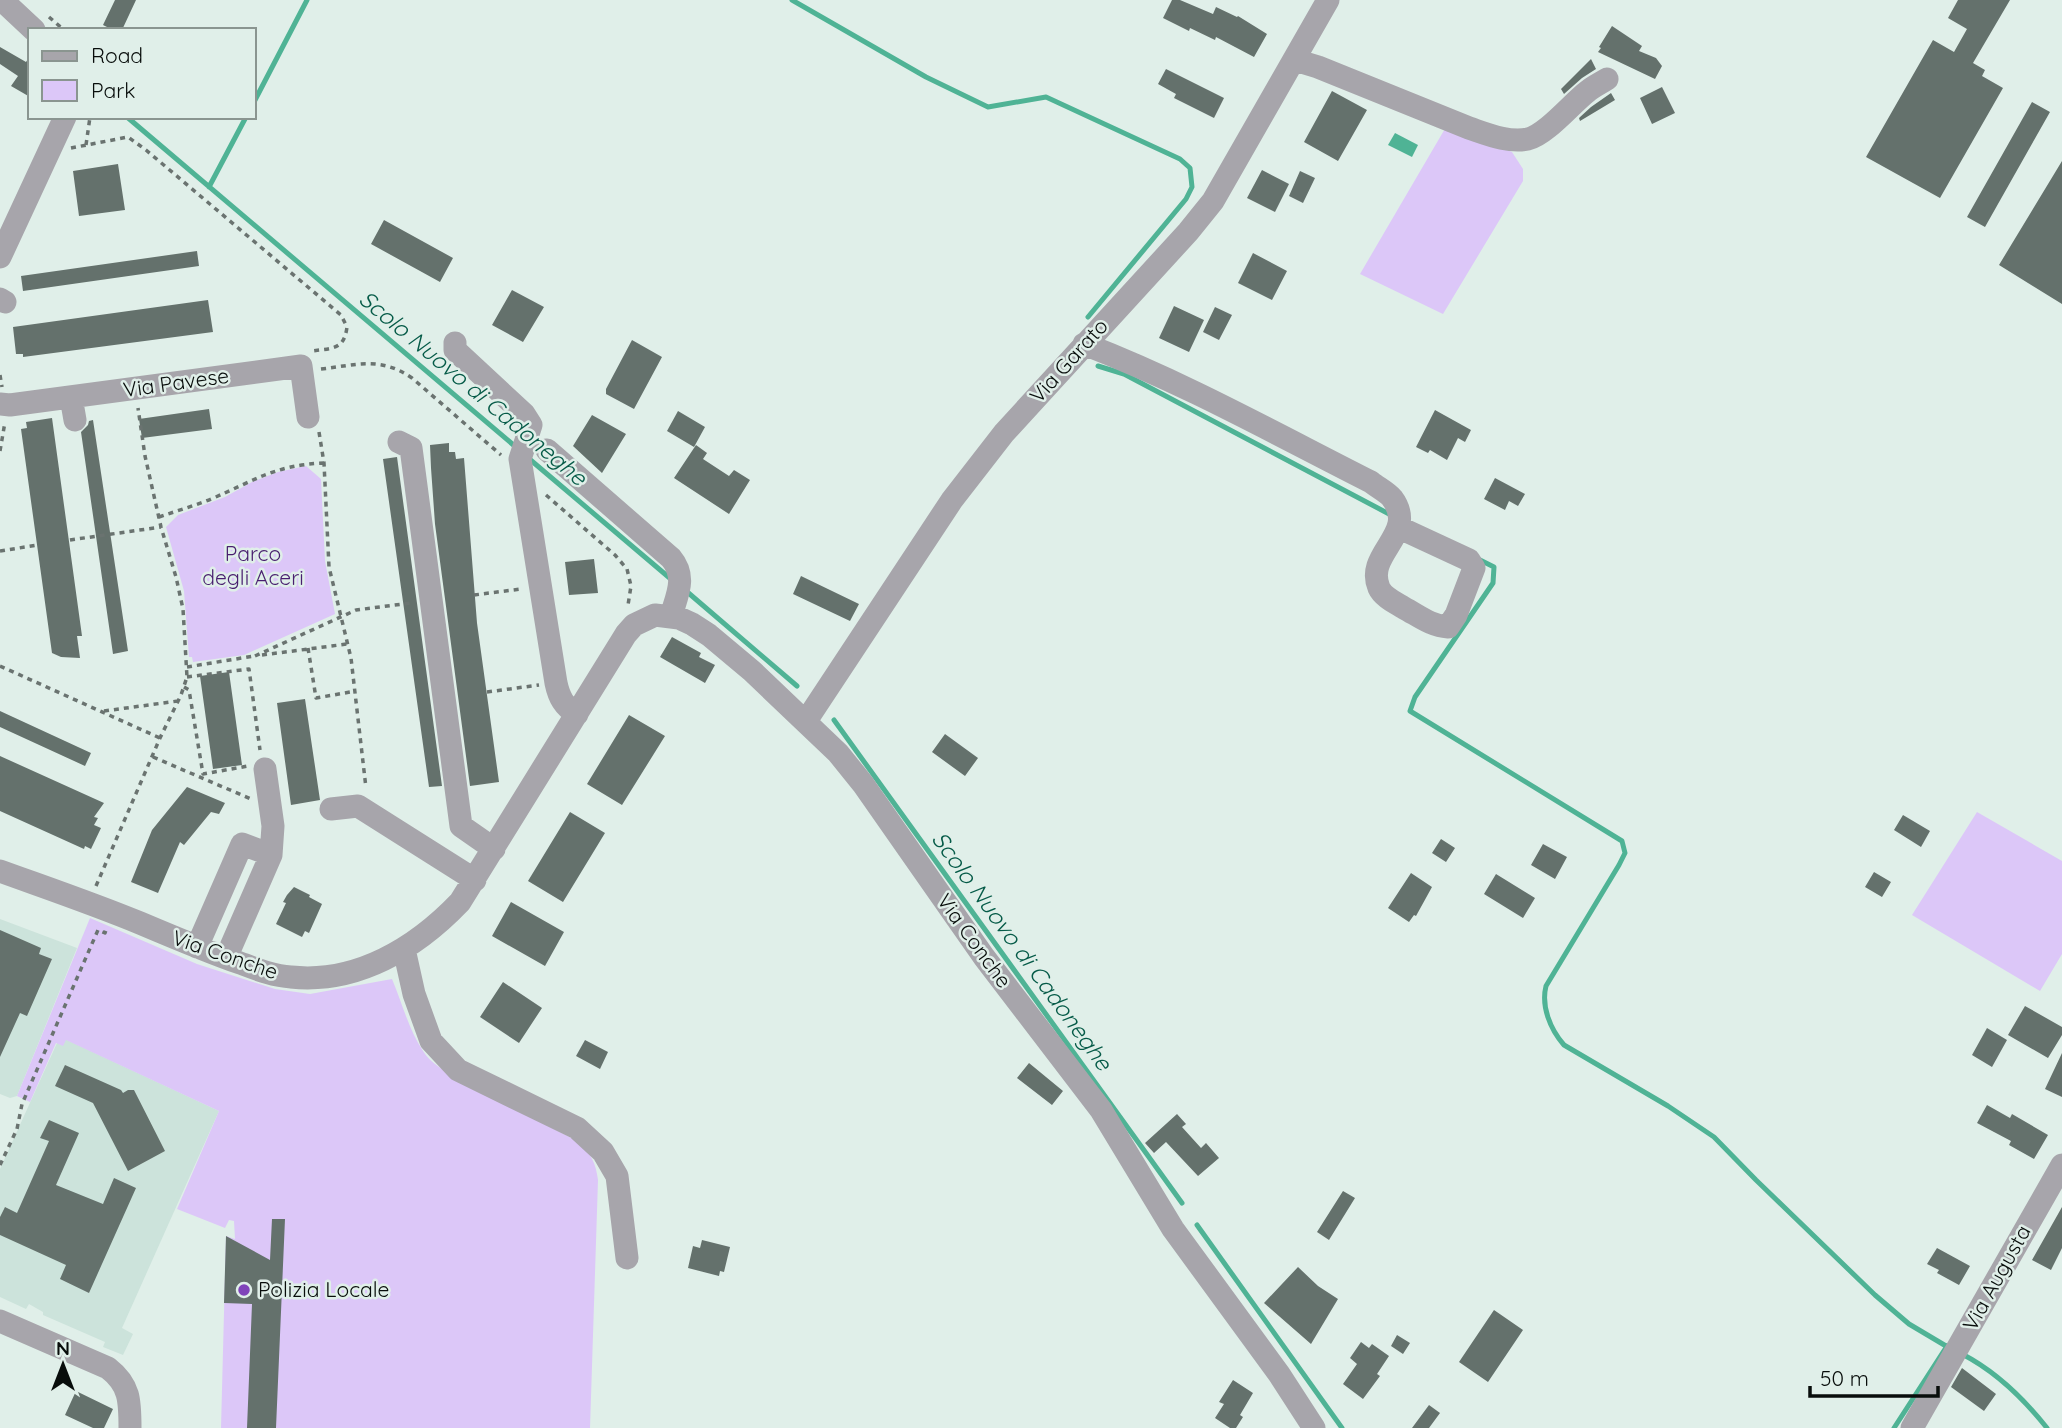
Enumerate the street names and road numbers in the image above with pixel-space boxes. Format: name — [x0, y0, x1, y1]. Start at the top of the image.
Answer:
street label: Via Garato — [1024, 313, 1113, 408]
street label: Via Pavese — [121, 362, 230, 402]
street label: Via Conche — [932, 888, 1018, 993]
street label: Via Conche — [169, 924, 282, 984]
street label: Via Augusta — [1956, 1220, 2036, 1335]

